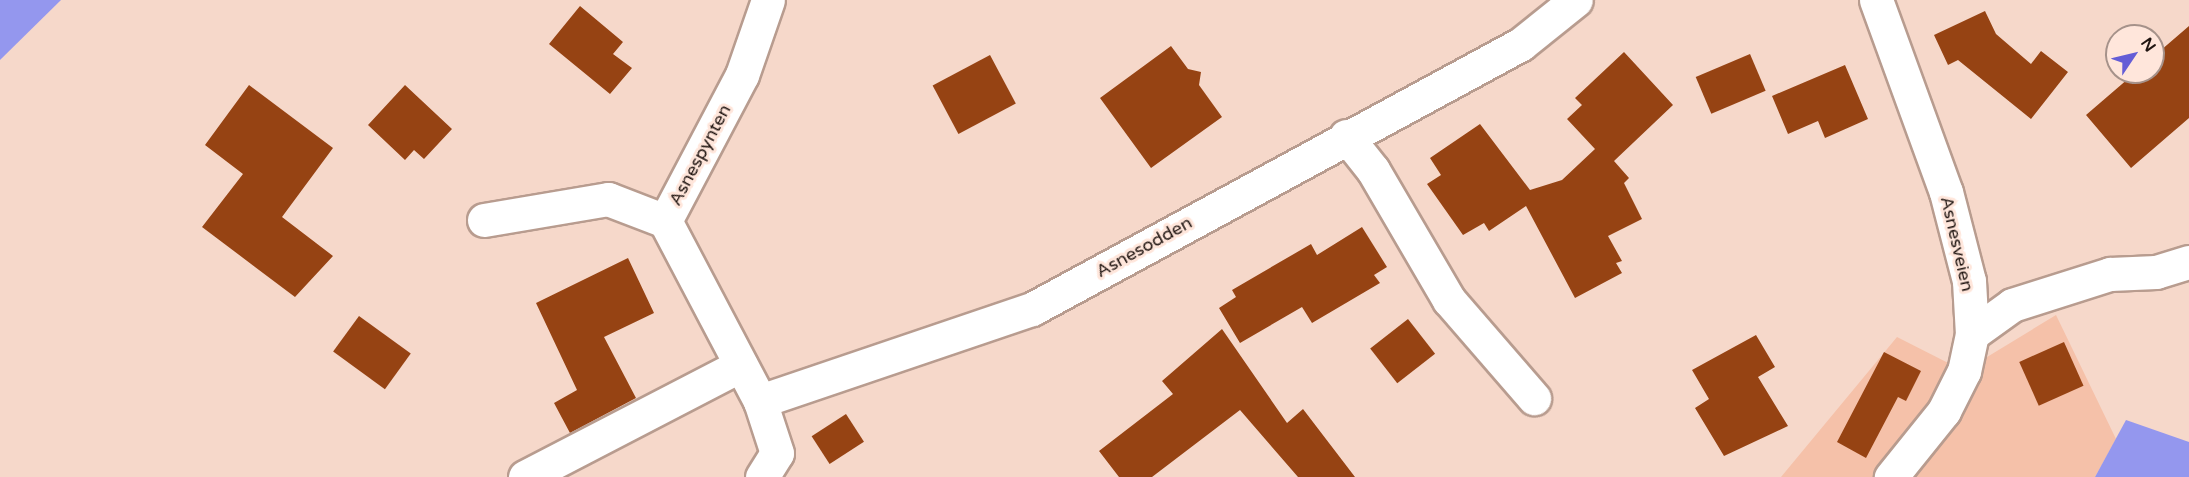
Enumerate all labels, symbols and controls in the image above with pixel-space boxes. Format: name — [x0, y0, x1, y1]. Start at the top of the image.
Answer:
north arrow — [2105, 24, 2165, 84]
text: N — [2136, 34, 2160, 56]
street label: Asnespynten — [664, 101, 736, 209]
street label: Asnesveien — [1936, 194, 1978, 294]
street label: Asnesodden — [1092, 212, 1196, 282]

